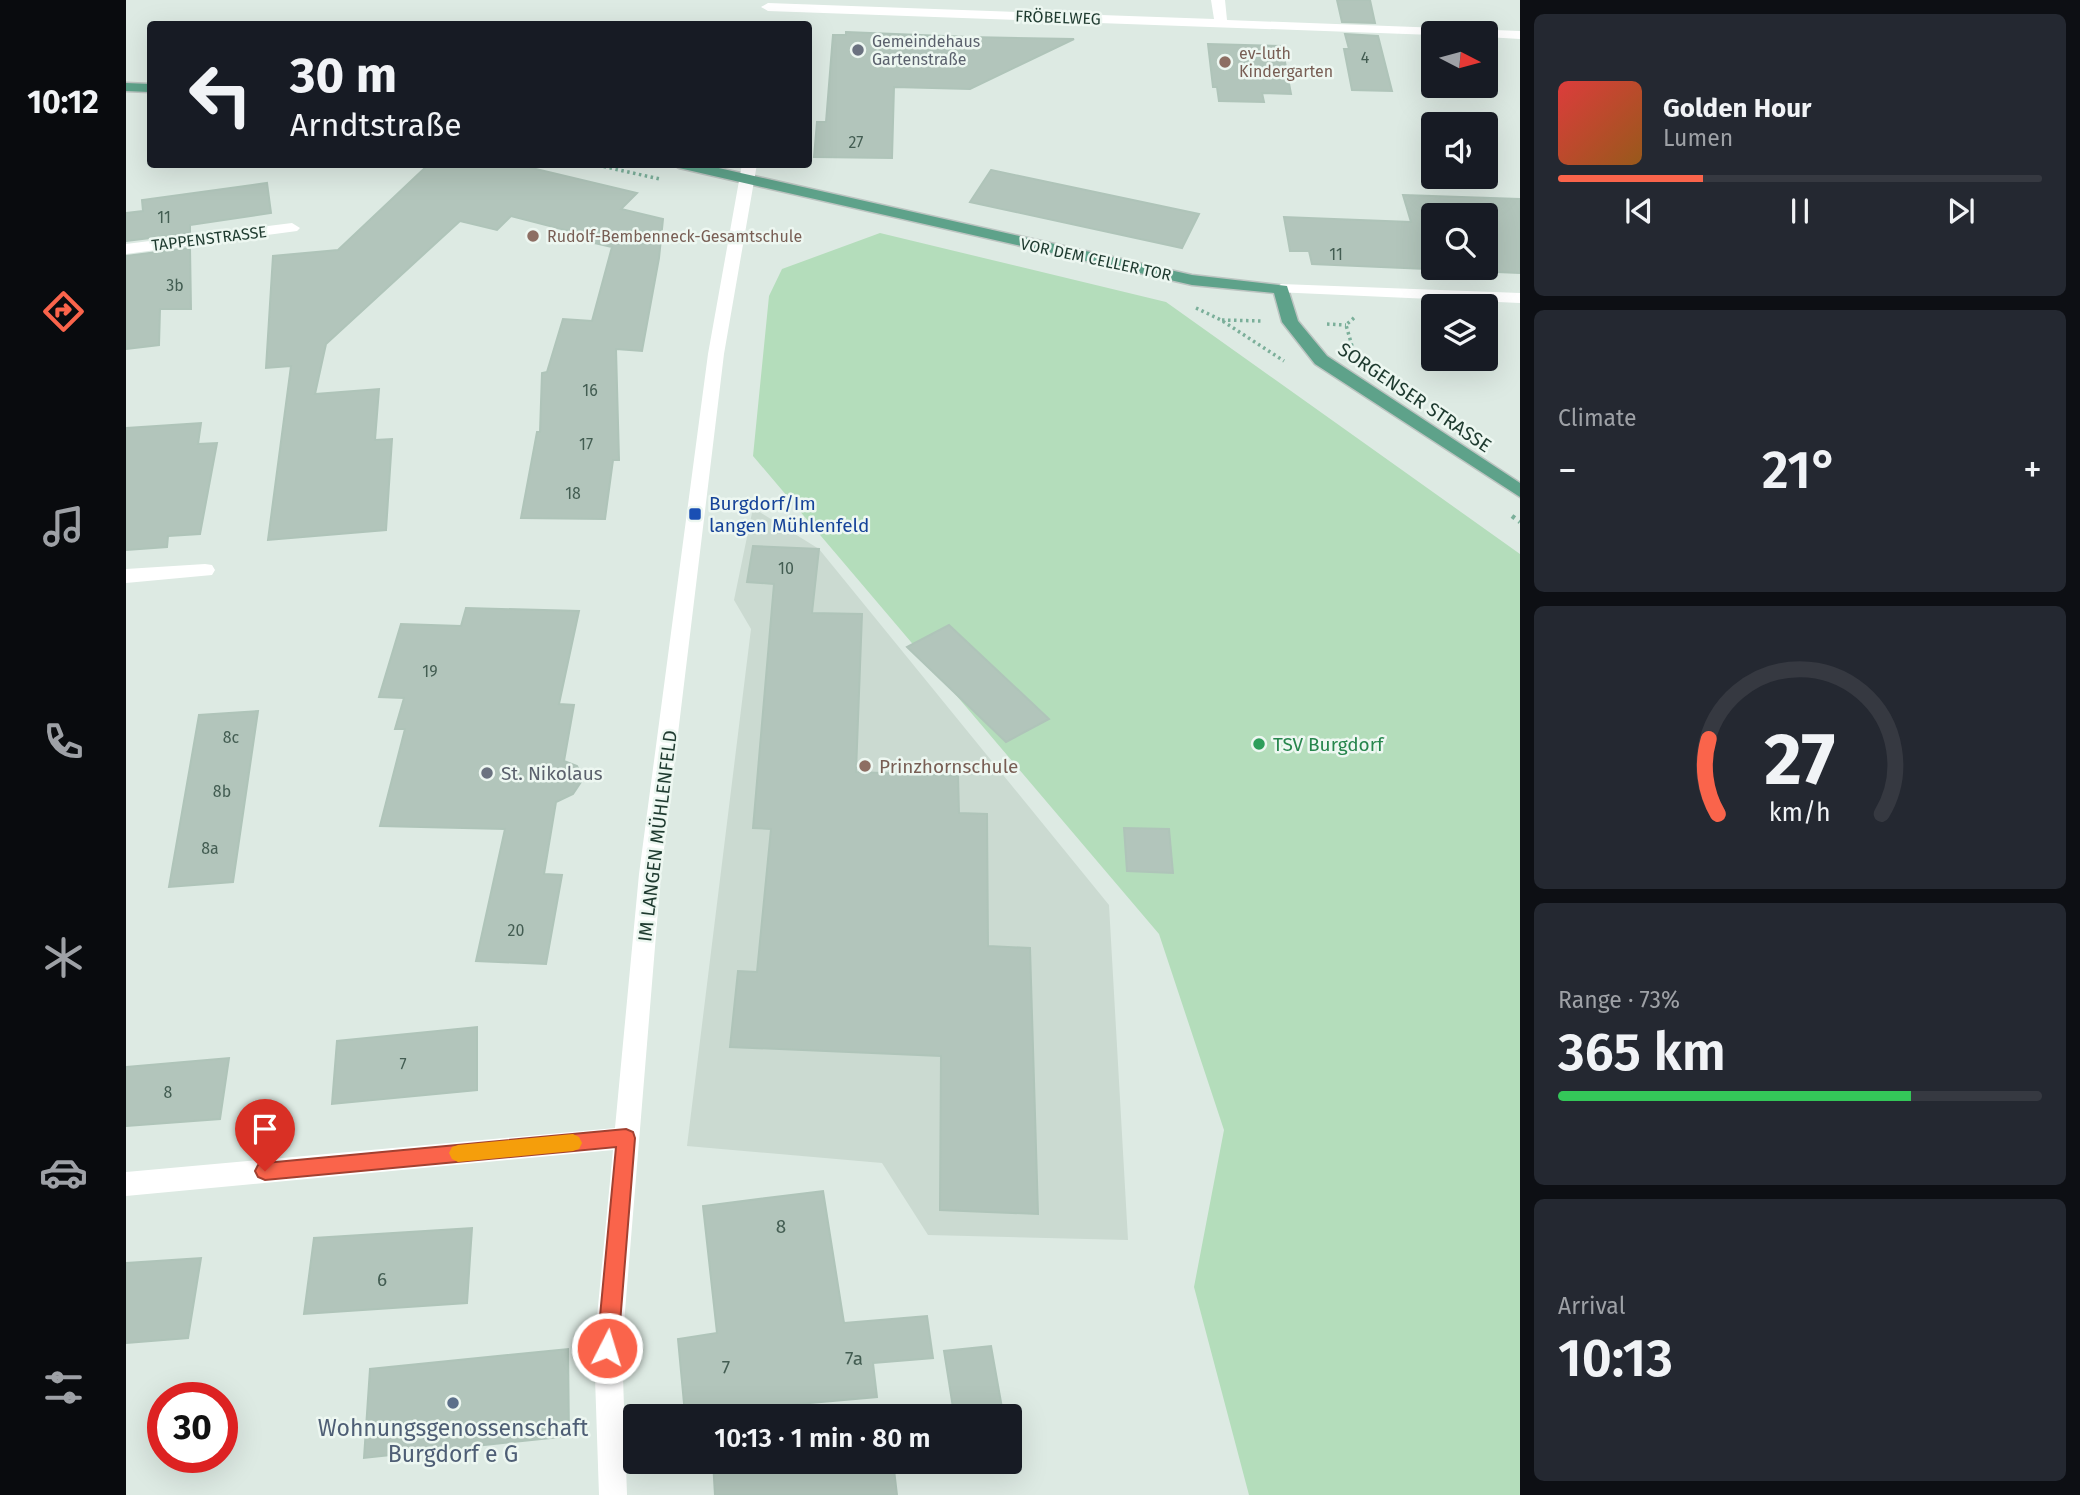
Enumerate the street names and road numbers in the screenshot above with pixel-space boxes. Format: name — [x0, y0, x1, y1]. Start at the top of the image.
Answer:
street label: FRÖBELWEG — [1015, 7, 1101, 28]
street label: TAPPENSTRASSE — [150, 222, 268, 255]
street label: VOR DEM CELLER TOR — [1019, 234, 1173, 285]
street label: SORGENSER STRASSE — [1334, 338, 1496, 457]
street label: IM LANGEN MÜHLENFELD — [633, 729, 682, 943]

